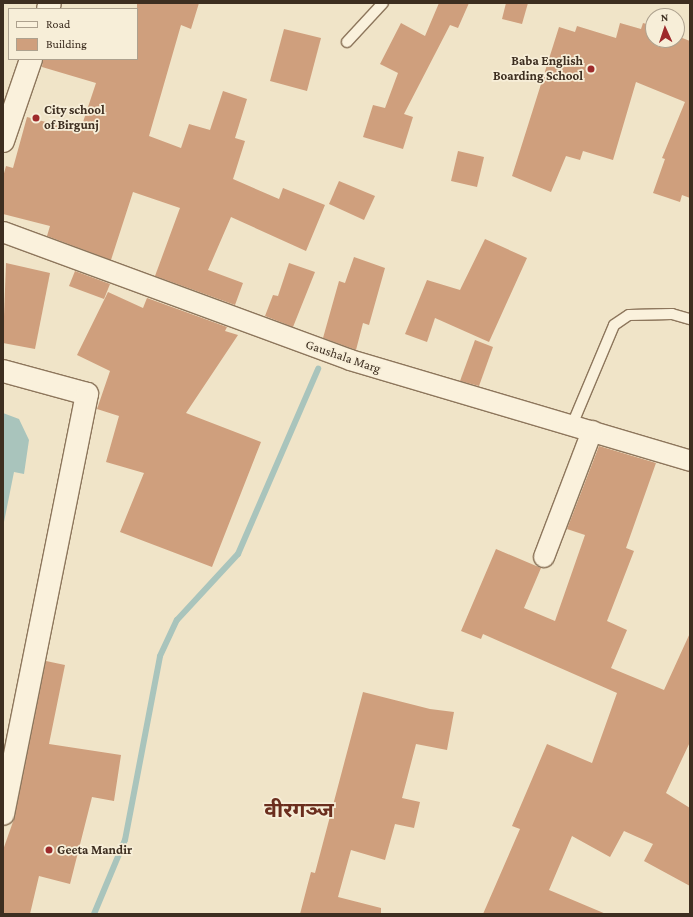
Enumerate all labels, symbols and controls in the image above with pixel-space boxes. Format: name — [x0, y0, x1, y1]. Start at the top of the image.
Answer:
legend — [8, 8, 138, 60]
north arrow — [645, 8, 685, 48]
text: N — [660, 11, 668, 23]
text: Road — [46, 17, 70, 31]
text: Building — [46, 37, 87, 51]
place label: Baba English Boarding School — [493, 54, 583, 85]
marker: Baba English Boarding School — [586, 64, 596, 74]
place label: City school of Birgunj — [44, 103, 105, 134]
marker: City school of Birgunj — [31, 113, 41, 123]
street label: Gaushala Marg — [303, 337, 383, 377]
district label: वीरगञ्ज — [264, 797, 334, 823]
place label: Geeta Mandir — [57, 842, 132, 858]
marker: Geeta Mandir — [44, 845, 54, 855]

